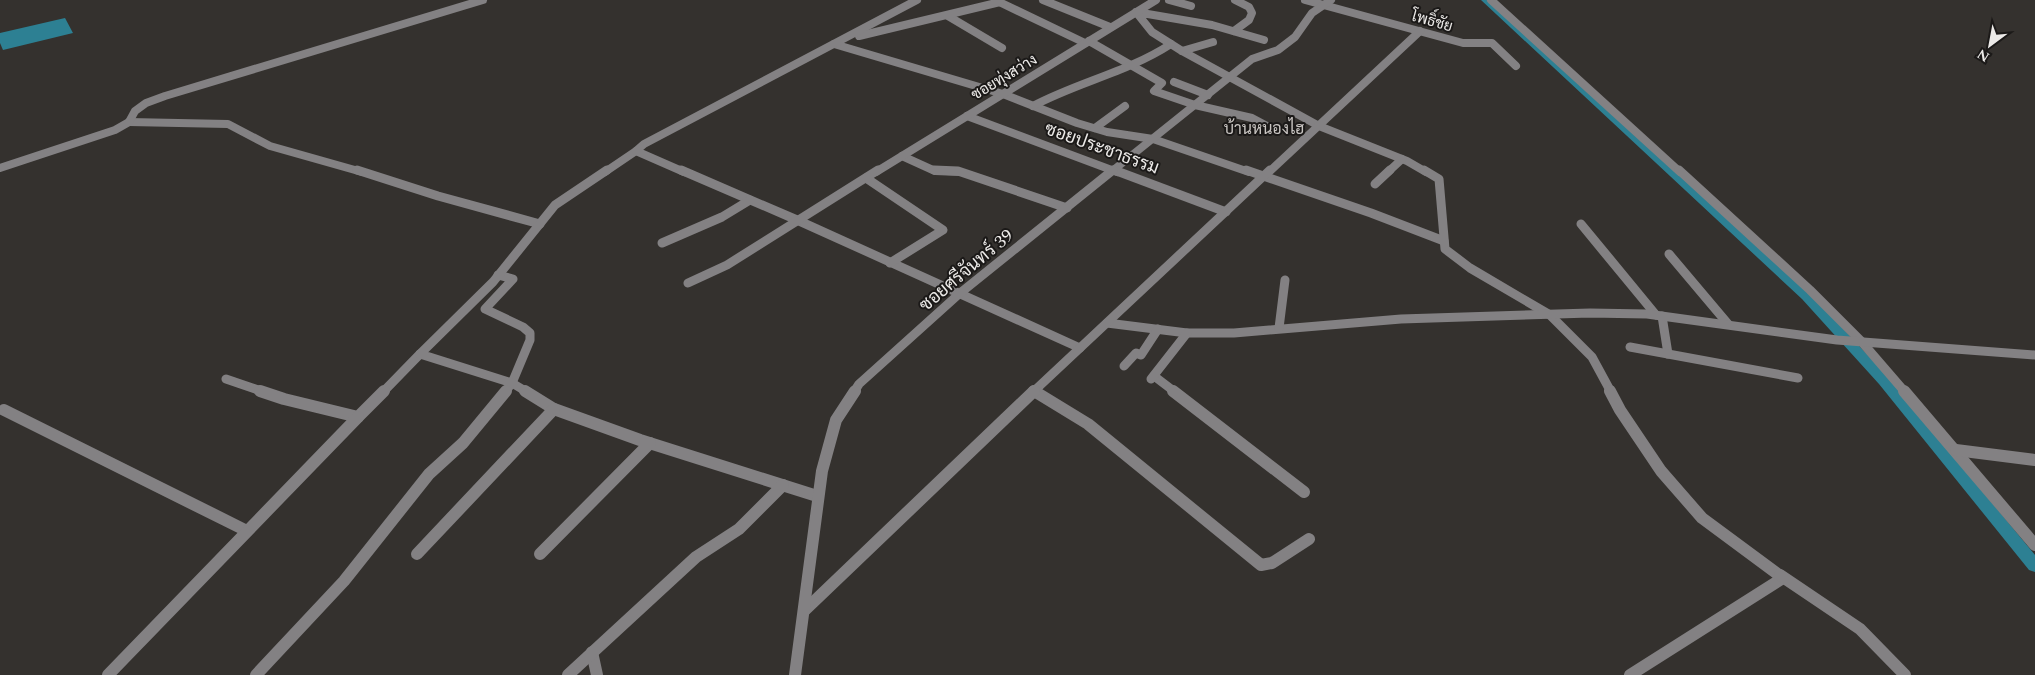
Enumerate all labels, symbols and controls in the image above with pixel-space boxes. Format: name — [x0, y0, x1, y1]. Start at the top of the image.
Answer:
street label: โพธิ์ชัย — [1407, 0, 1457, 38]
north arrow — [1965, 20, 2015, 70]
text: N — [1973, 44, 1994, 68]
street label: ซอยทุ่งสว่าง — [967, 49, 1042, 106]
street label: ซอยประชาธรรม — [1041, 115, 1163, 182]
district label: บ้านหนองไฮ — [1224, 117, 1304, 141]
street label: ซอยศรีจันทร์ 39 — [913, 223, 1019, 318]

